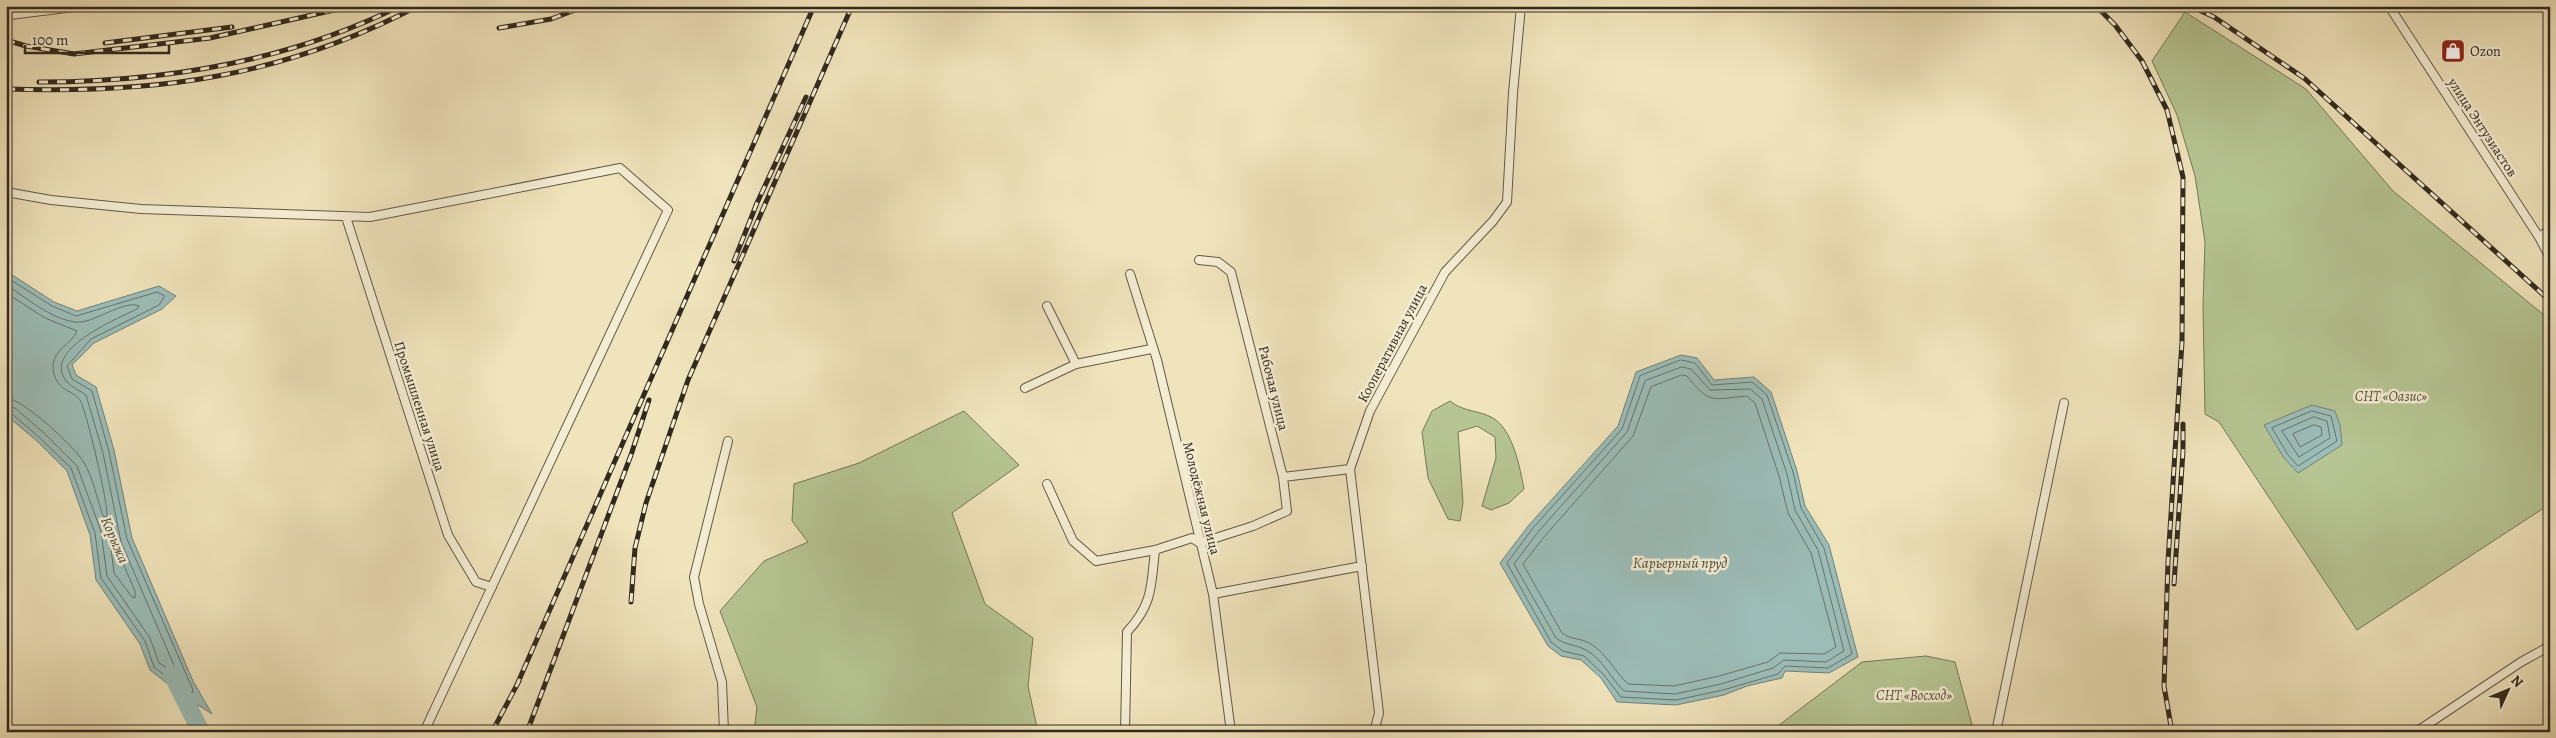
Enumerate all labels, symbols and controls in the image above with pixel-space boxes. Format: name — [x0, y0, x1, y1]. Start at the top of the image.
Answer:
scale bar — [25, 22, 169, 54]
text: 100 m — [32, 30, 69, 50]
shop icon: Ozon — [2440, 38, 2466, 64]
place label: Ozon — [2470, 42, 2501, 61]
street label: улица Энтузиастов — [2443, 73, 2522, 181]
street label: Кооперативная улица — [1353, 280, 1432, 406]
street label: Промышленная улица — [389, 339, 450, 474]
street label: Рабочая улица — [1254, 344, 1293, 433]
park label: СНТ «Оазис» — [2355, 387, 2427, 406]
street label: Молодёжная улица — [1178, 440, 1225, 557]
water label: Корыжа — [96, 514, 134, 566]
water label: Карьерный пруд — [1633, 553, 1727, 573]
north arrow — [2484, 666, 2534, 716]
text: N — [2507, 671, 2527, 692]
park label: СНТ «Восход» — [1876, 686, 1952, 705]

